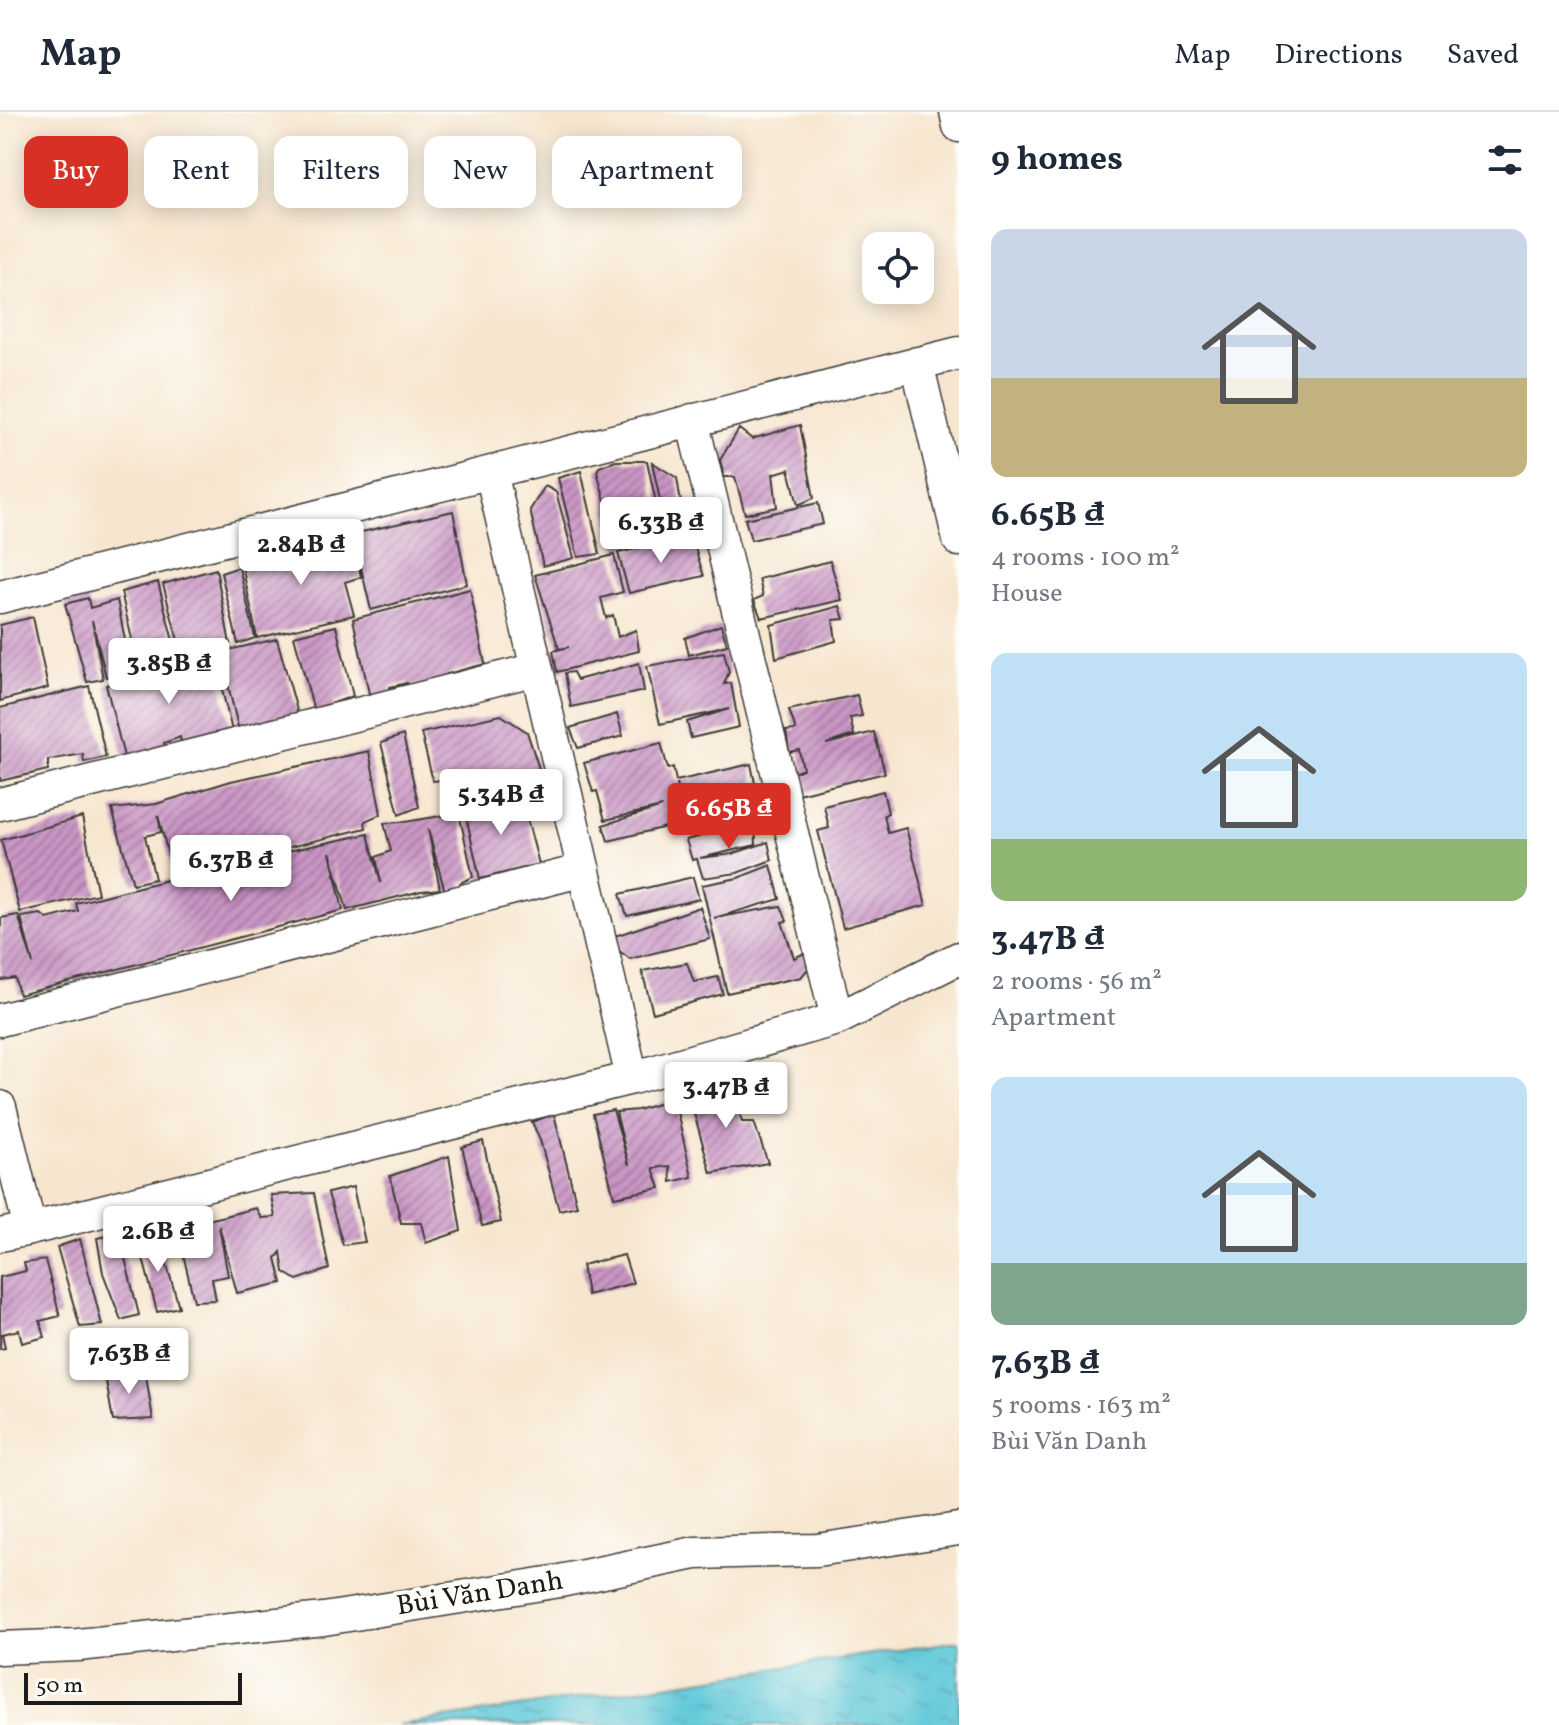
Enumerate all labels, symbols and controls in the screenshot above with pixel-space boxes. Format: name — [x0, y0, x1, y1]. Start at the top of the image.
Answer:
text: Map — [40, 29, 121, 82]
text: Map — [1175, 36, 1231, 75]
text: Directions — [1275, 36, 1403, 75]
text: Saved — [1447, 36, 1519, 75]
chip: Buy — [24, 136, 128, 208]
chip: Rent — [144, 136, 258, 208]
chip: Filters — [274, 136, 408, 208]
chip: New — [424, 136, 536, 208]
chip: Apartment — [552, 136, 742, 208]
text: 9 homes — [991, 137, 1123, 184]
icon: filters — [1483, 138, 1527, 182]
map controls — [862, 232, 934, 304]
button: locate — [862, 232, 934, 304]
icon: home — [1187, 281, 1331, 425]
text: 6.65B ₫ — [991, 493, 1105, 540]
pin: 6.33B ₫ — [587, 497, 735, 565]
text: 6.33B ₫ — [618, 505, 704, 541]
pin: 2.84B ₫ — [227, 519, 375, 587]
text: 2.84B ₫ — [257, 527, 345, 563]
text: 4 rooms · 100 m² — [991, 540, 1180, 576]
text: House — [991, 576, 1063, 612]
pin: 3.85B ₫ — [95, 638, 243, 706]
text: 3.85B ₫ — [126, 646, 212, 682]
icon: home — [1187, 705, 1331, 849]
pin: 5.34B ₫ — [427, 769, 575, 837]
text: 5.34B ₫ — [458, 777, 544, 813]
pin: 6.65B ₫ — [655, 783, 803, 851]
text: 6.65B ₫ — [686, 791, 772, 827]
pin: 6.37B ₫ — [157, 835, 305, 903]
text: 6.37B ₫ — [188, 843, 274, 879]
text: 3.47B ₫ — [991, 917, 1105, 964]
text: 2 rooms · 56 m² — [991, 964, 1162, 1000]
text: Apartment — [991, 1000, 1116, 1036]
pin: 3.47B ₫ — [652, 1062, 800, 1130]
text: 3.47B ₫ — [682, 1070, 770, 1106]
icon: home — [1187, 1129, 1331, 1273]
pin: 2.6B ₫ — [93, 1206, 223, 1274]
text: 2.6B ₫ — [121, 1214, 195, 1250]
pin: 7.63B ₫ — [55, 1328, 203, 1396]
text: 7.63B ₫ — [87, 1336, 171, 1372]
text: 7.63B ₫ — [991, 1341, 1100, 1388]
text: 5 rooms · 163 m² — [991, 1388, 1171, 1424]
text: Bùi Văn Danh — [991, 1424, 1147, 1460]
street label: Bùi Văn Danh — [394, 1562, 566, 1626]
scale bar — [24, 1669, 242, 1705]
text: 50 m — [36, 1671, 83, 1702]

